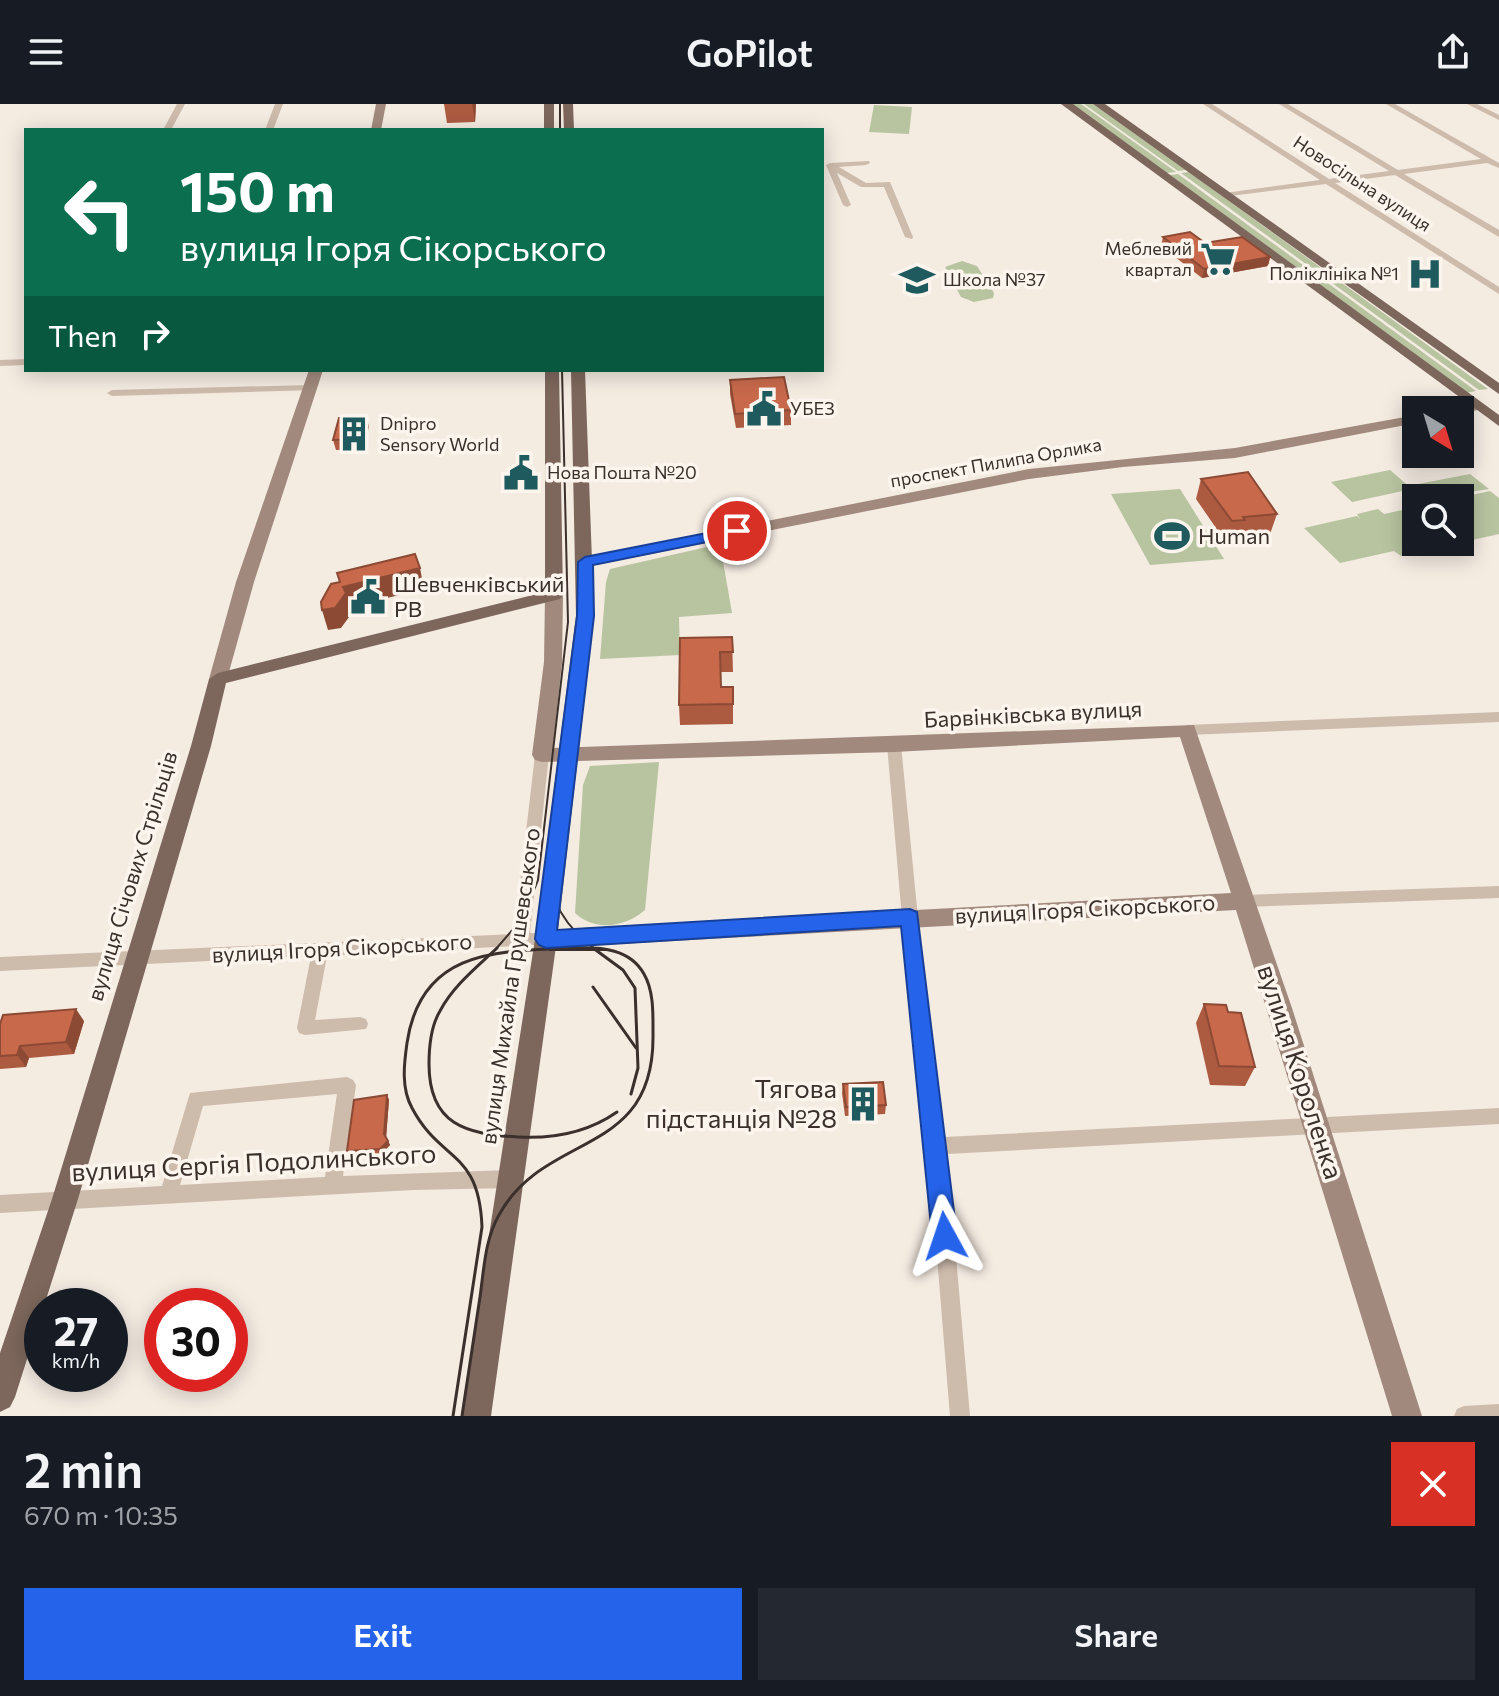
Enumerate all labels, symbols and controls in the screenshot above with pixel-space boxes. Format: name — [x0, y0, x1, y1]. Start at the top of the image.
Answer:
icon: menu — [24, 30, 68, 74]
text: GoPilot — [686, 30, 813, 74]
icon: share — [1431, 30, 1475, 74]
street label: Новосільна вулиця — [1290, 130, 1435, 236]
text: 150 m — [180, 155, 335, 224]
icon: left — [48, 160, 152, 264]
text: вулиця Ігоря Сікорського — [180, 224, 607, 268]
place label: Меблевий квартал — [1104, 237, 1192, 280]
supermarket icon: Меблевий квартал — [1199, 240, 1237, 278]
hospital icon: Поліклініка №1 — [1406, 255, 1444, 293]
school or university icon: Школа №37 — [898, 261, 936, 299]
place label: Поліклініка №1 — [1269, 262, 1399, 284]
place label: Школа №37 — [943, 268, 1046, 290]
icon: right — [133, 312, 177, 356]
text: Then — [48, 316, 117, 353]
public building icon: УБЕЗ — [745, 390, 783, 428]
north arrow — [1402, 396, 1474, 468]
map controls — [1402, 396, 1474, 556]
place label: УБЕЗ — [790, 397, 834, 419]
place label: Dnipro Sensory World — [380, 412, 499, 455]
building icon: Dnipro Sensory World — [335, 415, 373, 453]
street label: проспект Пилипа Орлика — [888, 433, 1103, 491]
public building icon: Нова Пошта №20 — [502, 454, 540, 492]
place label: Нова Пошта №20 — [547, 461, 697, 483]
button: search — [1402, 484, 1474, 556]
pin — [703, 497, 771, 565]
icon: arrive — [715, 509, 759, 553]
sports icon: Human — [1153, 517, 1191, 555]
place label: Human — [1198, 522, 1270, 549]
place label: Шевченківський РВ — [394, 570, 564, 622]
public building icon: Шевченківський РВ — [349, 578, 387, 616]
street label: Барвінківська вулиця — [923, 694, 1143, 733]
street label: вулиця Січових Стрільців — [81, 748, 182, 1004]
street label: вулиця Михайла Грушевського — [474, 826, 545, 1146]
street label: вулиця Ігоря Сікорського — [954, 888, 1216, 929]
street label: вулиця Ігоря Сікорського — [211, 927, 473, 968]
street label: вулиця Короленка — [1252, 960, 1351, 1183]
place label: Тягова пiдстанцiя №28 — [646, 1072, 837, 1133]
building icon: Тягова пiдстанцiя №28 — [844, 1085, 882, 1123]
street label: вулиця Сергія Подолинського — [71, 1136, 437, 1187]
position arrow — [903, 1194, 987, 1278]
speed limit sign: 30 — [144, 1288, 248, 1392]
text: 27 — [54, 1305, 98, 1354]
text: km/h — [52, 1348, 100, 1372]
text: 2 min — [24, 1439, 143, 1498]
button: close — [1391, 1442, 1475, 1526]
text: 670 m · 10:35 — [24, 1499, 178, 1530]
button: Exit — [24, 1588, 742, 1680]
button: Share — [758, 1588, 1475, 1680]

